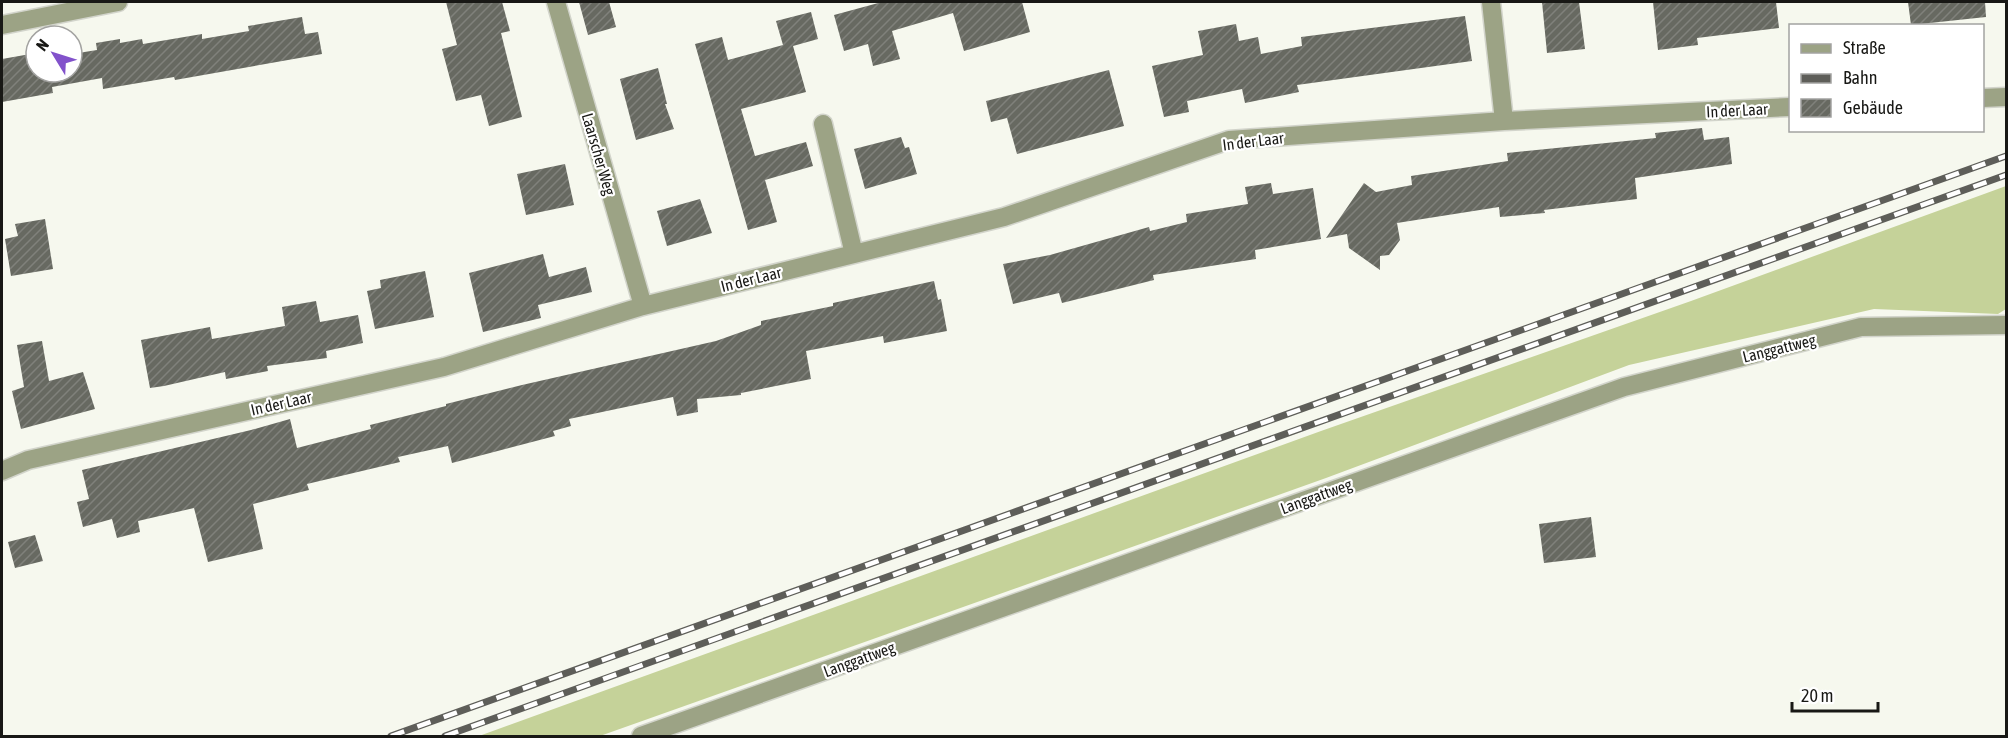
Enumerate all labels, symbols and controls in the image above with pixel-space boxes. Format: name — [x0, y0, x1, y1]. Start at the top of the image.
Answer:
north arrow — [24, 24, 84, 84]
legend — [1789, 24, 1984, 132]
text: N — [32, 35, 52, 54]
text: Straße — [1843, 37, 1886, 58]
text: Bahn — [1843, 67, 1877, 88]
text: Gebäude — [1843, 97, 1903, 118]
street label: In der Laar — [1706, 99, 1768, 121]
street label: Laarscher Weg — [578, 111, 619, 198]
street label: In der Laar — [1221, 128, 1285, 154]
street label: In der Laar — [719, 263, 783, 295]
street label: Langgattweg — [1741, 330, 1818, 367]
street label: In der Laar — [249, 387, 313, 419]
street label: Langgattweg — [1278, 475, 1355, 518]
street label: Langgattweg — [821, 638, 898, 681]
scale bar — [1792, 675, 1878, 713]
text: 20 m — [1801, 685, 1833, 706]

